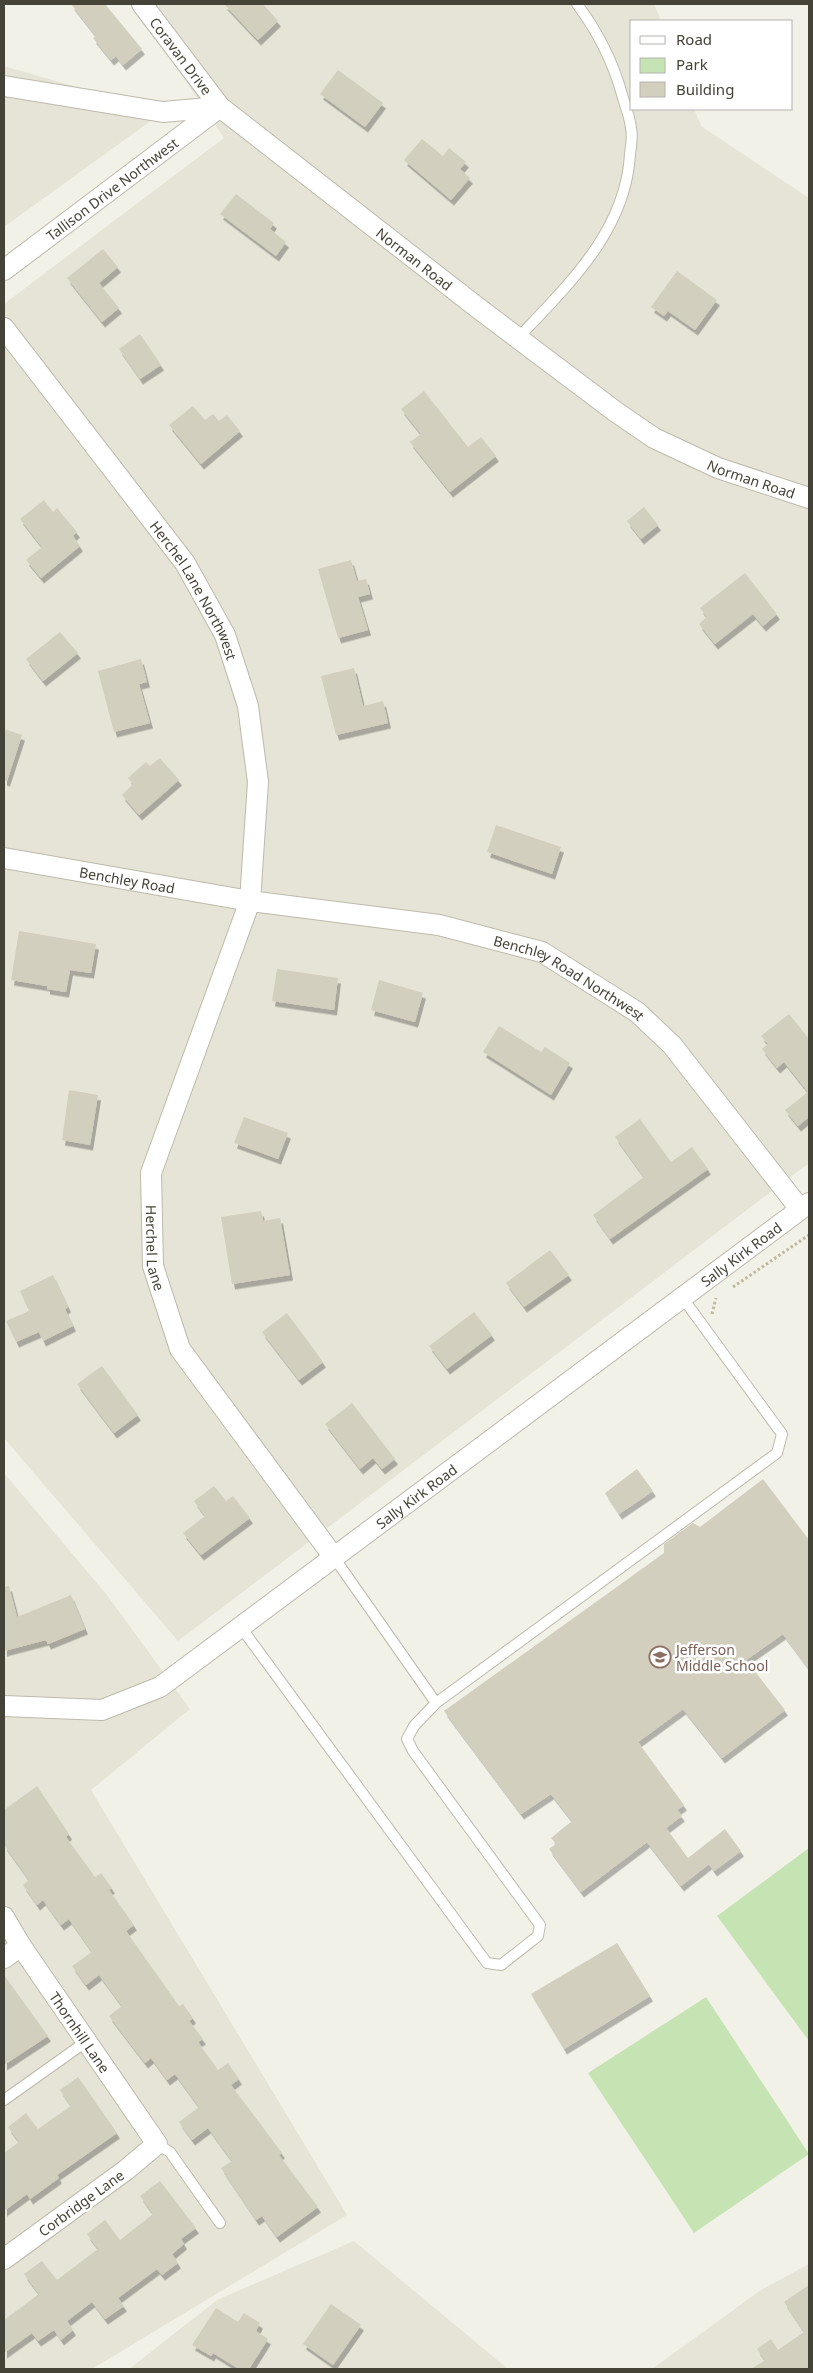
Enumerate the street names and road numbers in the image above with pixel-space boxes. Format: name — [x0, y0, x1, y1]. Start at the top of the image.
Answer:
street label: Coravan Drive — [146, 13, 216, 99]
street label: Tallison Drive Northwest — [42, 133, 182, 245]
street label: Norman Road — [373, 223, 457, 294]
street label: Norman Road — [704, 455, 798, 502]
street label: Herchel Lane Northwest — [146, 517, 242, 662]
street label: Benchley Road — [78, 862, 176, 897]
street label: Benchley Road Northwest — [492, 930, 649, 1024]
street label: Herchel Lane — [142, 1205, 170, 1293]
street label: Sally Kirk Road — [696, 1217, 785, 1290]
street label: Sally Kirk Road — [372, 1460, 460, 1532]
street label: Thornhill Lane — [46, 1988, 115, 2076]
street label: Corbridge Lane — [34, 2165, 128, 2241]

